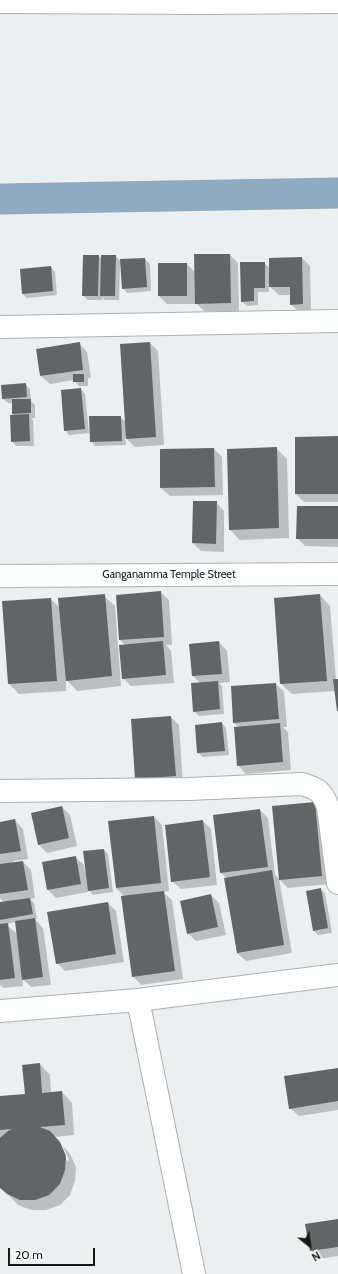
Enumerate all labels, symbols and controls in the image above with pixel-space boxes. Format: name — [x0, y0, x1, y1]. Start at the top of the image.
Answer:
street label: Ganganamma Temple Street — [102, 568, 236, 582]
north arrow — [290, 1226, 330, 1266]
scale bar — [10, 1240, 97, 1266]
text: 20 m — [15, 1247, 43, 1262]
text: N — [309, 1248, 323, 1264]

